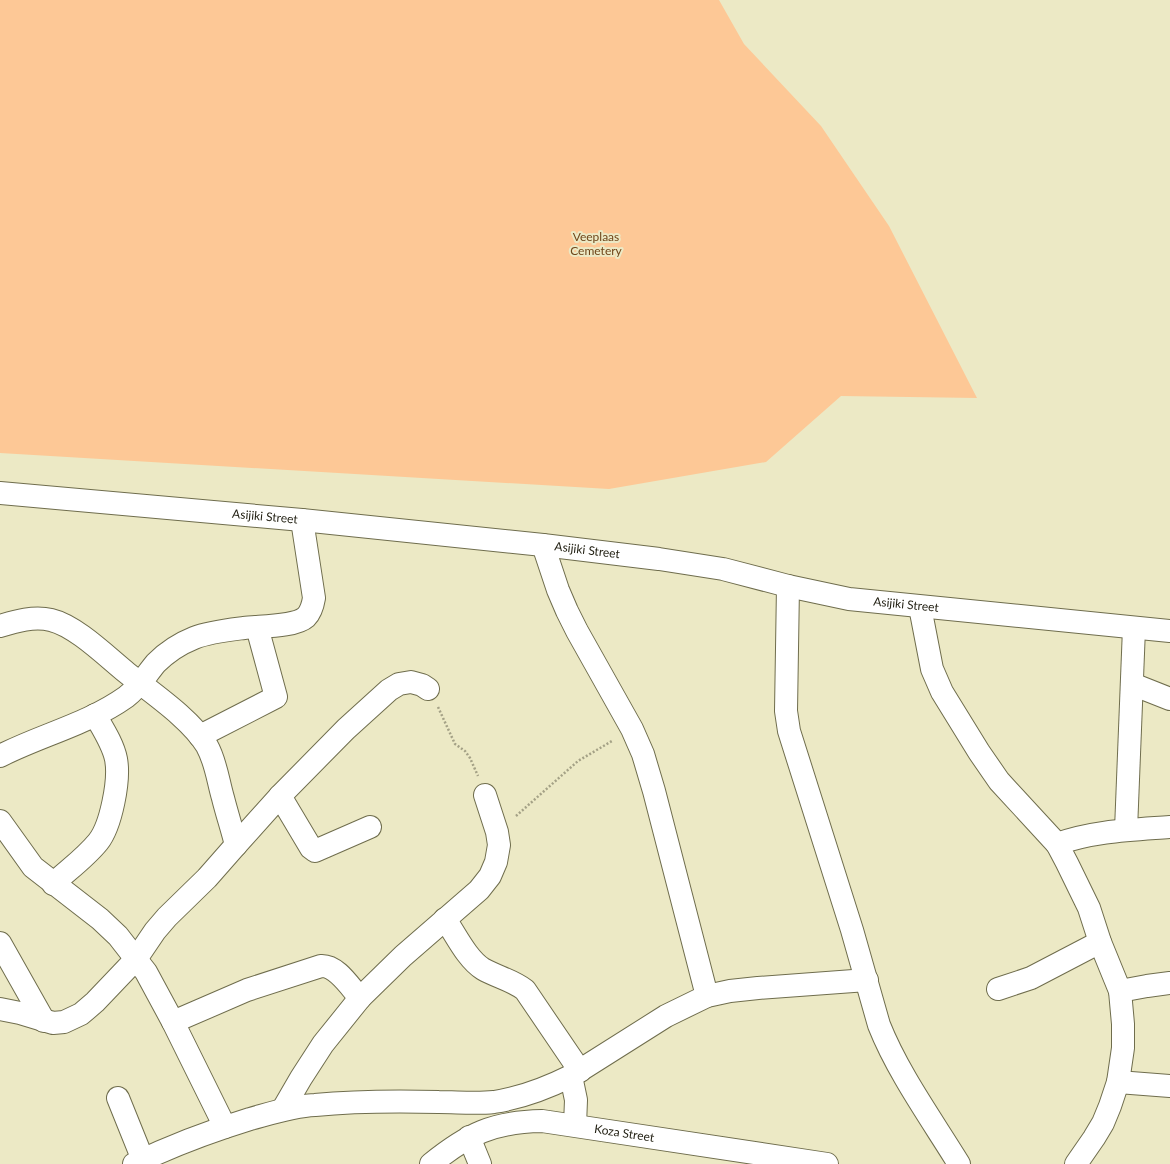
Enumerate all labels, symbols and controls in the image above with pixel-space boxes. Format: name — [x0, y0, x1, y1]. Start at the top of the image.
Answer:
park label: Veeplaas Cemetery — [570, 229, 623, 258]
street label: Asijiki Street — [232, 506, 299, 527]
street label: Asijiki Street — [554, 538, 621, 561]
street label: Asijiki Street — [873, 593, 940, 615]
street label: Koza Street — [593, 1121, 656, 1145]

